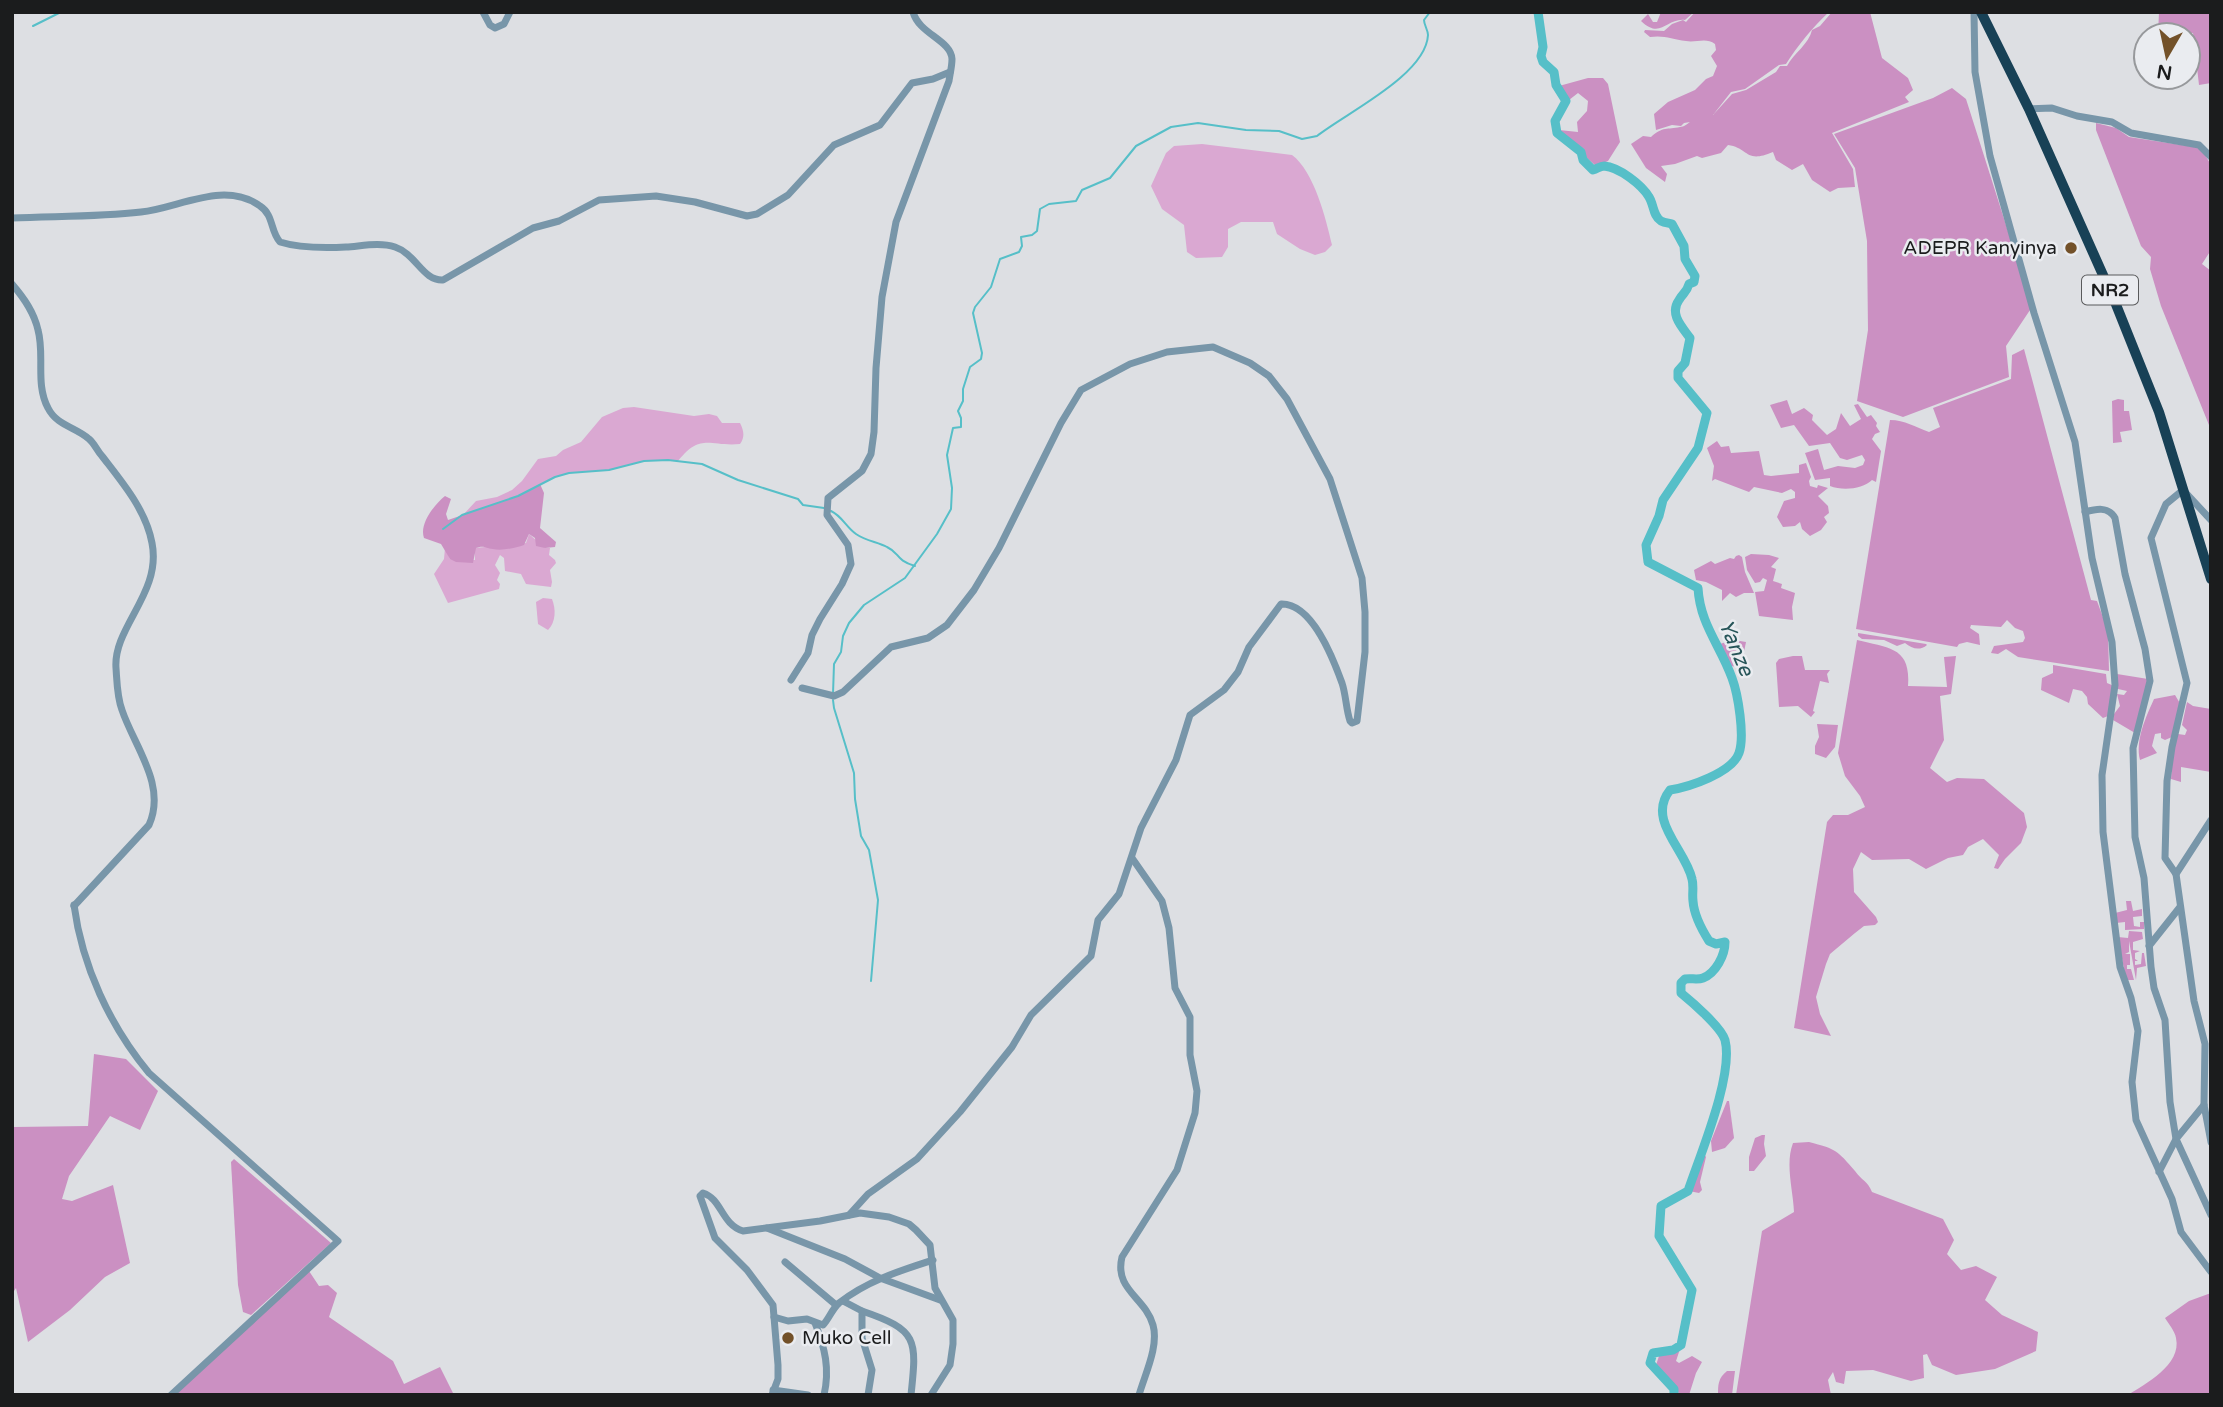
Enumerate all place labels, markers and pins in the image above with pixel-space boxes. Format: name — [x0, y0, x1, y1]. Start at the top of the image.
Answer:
place label: ADEPR Kanyinya — [1903, 237, 2057, 259]
marker: ADEPR Kanyinya — [2063, 240, 2079, 256]
place label: Muko Cell — [802, 1327, 891, 1349]
marker: Muko Cell — [780, 1330, 796, 1346]

